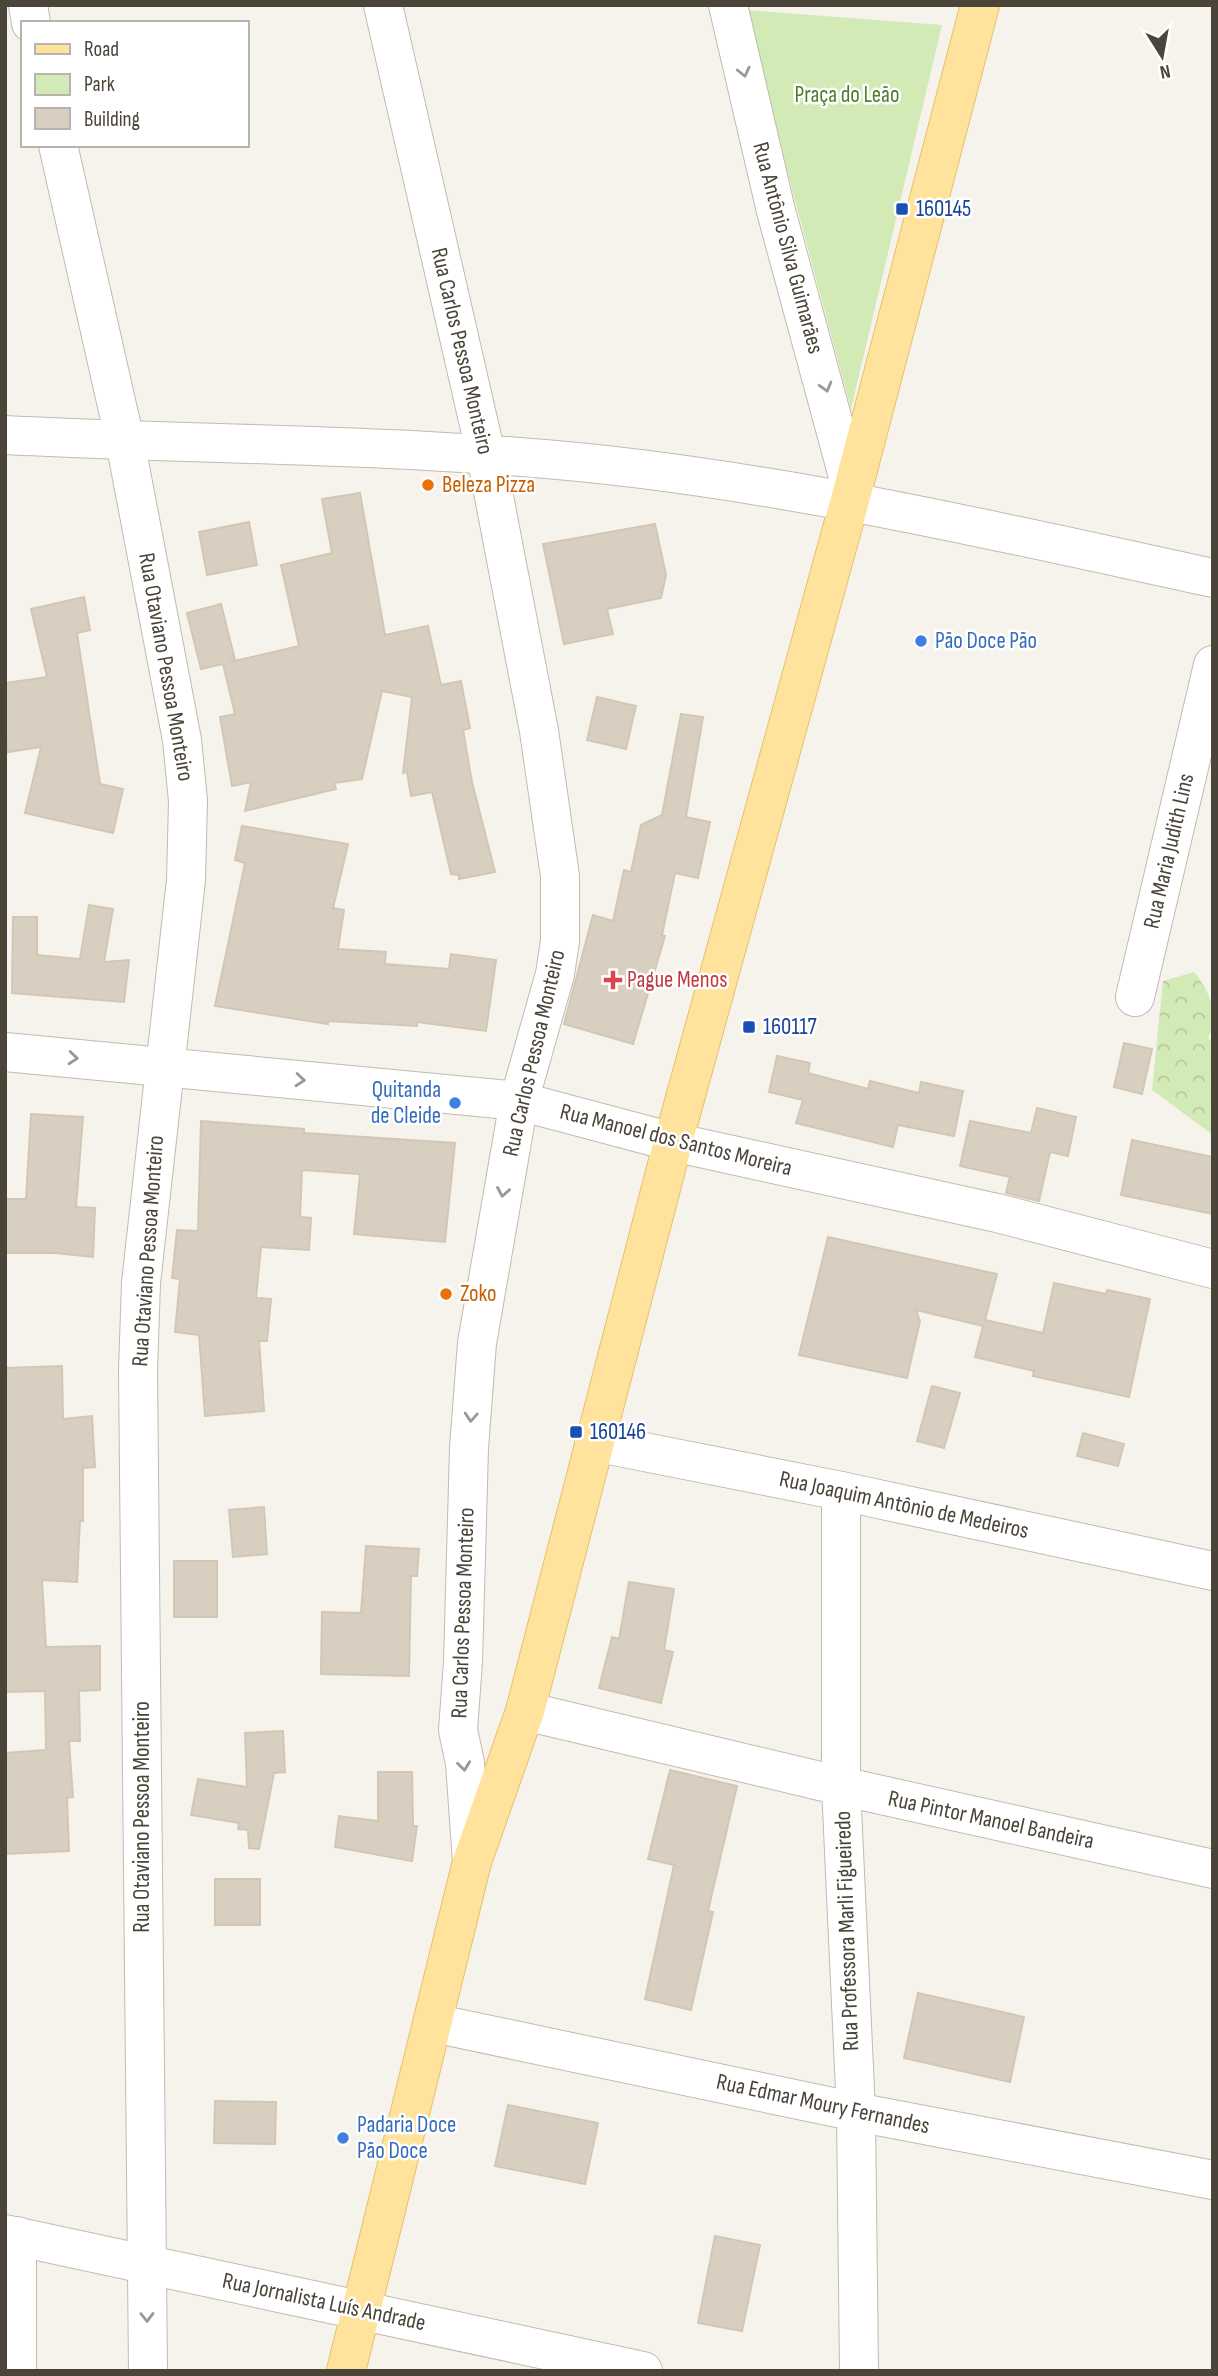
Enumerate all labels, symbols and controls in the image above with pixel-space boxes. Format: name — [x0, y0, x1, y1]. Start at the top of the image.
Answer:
legend — [21, 21, 248, 147]
north arrow — [1127, 21, 1197, 91]
text: Road — [84, 37, 119, 62]
text: N — [1158, 59, 1172, 83]
one-way arrow — [736, 66, 750, 78]
text: Park — [84, 72, 115, 97]
park label: Praça do Leão — [795, 81, 899, 109]
text: Building — [84, 107, 140, 132]
street label: Rua Antônio Silva Guimarães — [746, 139, 830, 357]
place label: 160145 — [916, 195, 971, 223]
marker: 160145 — [894, 201, 910, 217]
street label: Rua Carlos Pessoa Monteiro — [425, 245, 499, 457]
one-way arrow — [817, 380, 832, 392]
place label: Beleza Pizza — [442, 471, 535, 499]
marker: Beleza Pizza — [420, 477, 436, 493]
street label: Rua Otaviano Pessoa Monteiro — [132, 551, 200, 783]
place label: Pão Doce Pão — [935, 627, 1037, 655]
marker: Pão Doce Pão — [913, 633, 929, 649]
street label: Rua Maria Judith Lins — [1138, 771, 1200, 931]
street label: Rua Carlos Pessoa Monteiro — [497, 947, 571, 1159]
place label: Pague Menos — [627, 966, 728, 994]
marker: Pague Menos — [605, 972, 621, 988]
place label: 160117 — [763, 1013, 817, 1041]
marker: 160117 — [741, 1019, 757, 1035]
one-way arrow — [67, 1051, 79, 1066]
one-way arrow — [294, 1072, 306, 1087]
place label: Quitanda de Cleide — [371, 1076, 441, 1130]
marker: Quitanda de Cleide — [447, 1095, 463, 1111]
street label: Rua Manoel dos Santos Moreira — [557, 1098, 795, 1182]
street label: Rua Otaviano Pessoa Monteiro — [126, 1135, 170, 1367]
one-way arrow — [496, 1186, 511, 1198]
place label: Zoko — [460, 1280, 497, 1308]
marker: Zoko — [438, 1286, 454, 1302]
one-way arrow — [464, 1412, 479, 1423]
place label: 160146 — [590, 1418, 646, 1446]
marker: 160146 — [568, 1424, 584, 1440]
street label: Rua Joaquim Antônio de Medeiros — [777, 1465, 1031, 1545]
street label: Rua Carlos Pessoa Monteiro — [445, 1507, 481, 1719]
street label: Rua Otaviano Pessoa Monteiro — [128, 1701, 156, 1933]
one-way arrow — [457, 1760, 472, 1772]
street label: Rua Pintor Manoel Bandeira — [886, 1785, 1096, 1855]
street label: Rua Professora Marli Figueiredo — [829, 1810, 865, 2052]
street label: Rua Edmar Moury Fernandes — [714, 2068, 932, 2140]
place label: Padaria Doce Pão Doce — [357, 2111, 456, 2165]
marker: Padaria Doce Pão Doce — [335, 2130, 351, 2146]
street label: Rua Jornalista Luís Andrade — [220, 2267, 428, 2337]
one-way arrow — [139, 2312, 154, 2323]

